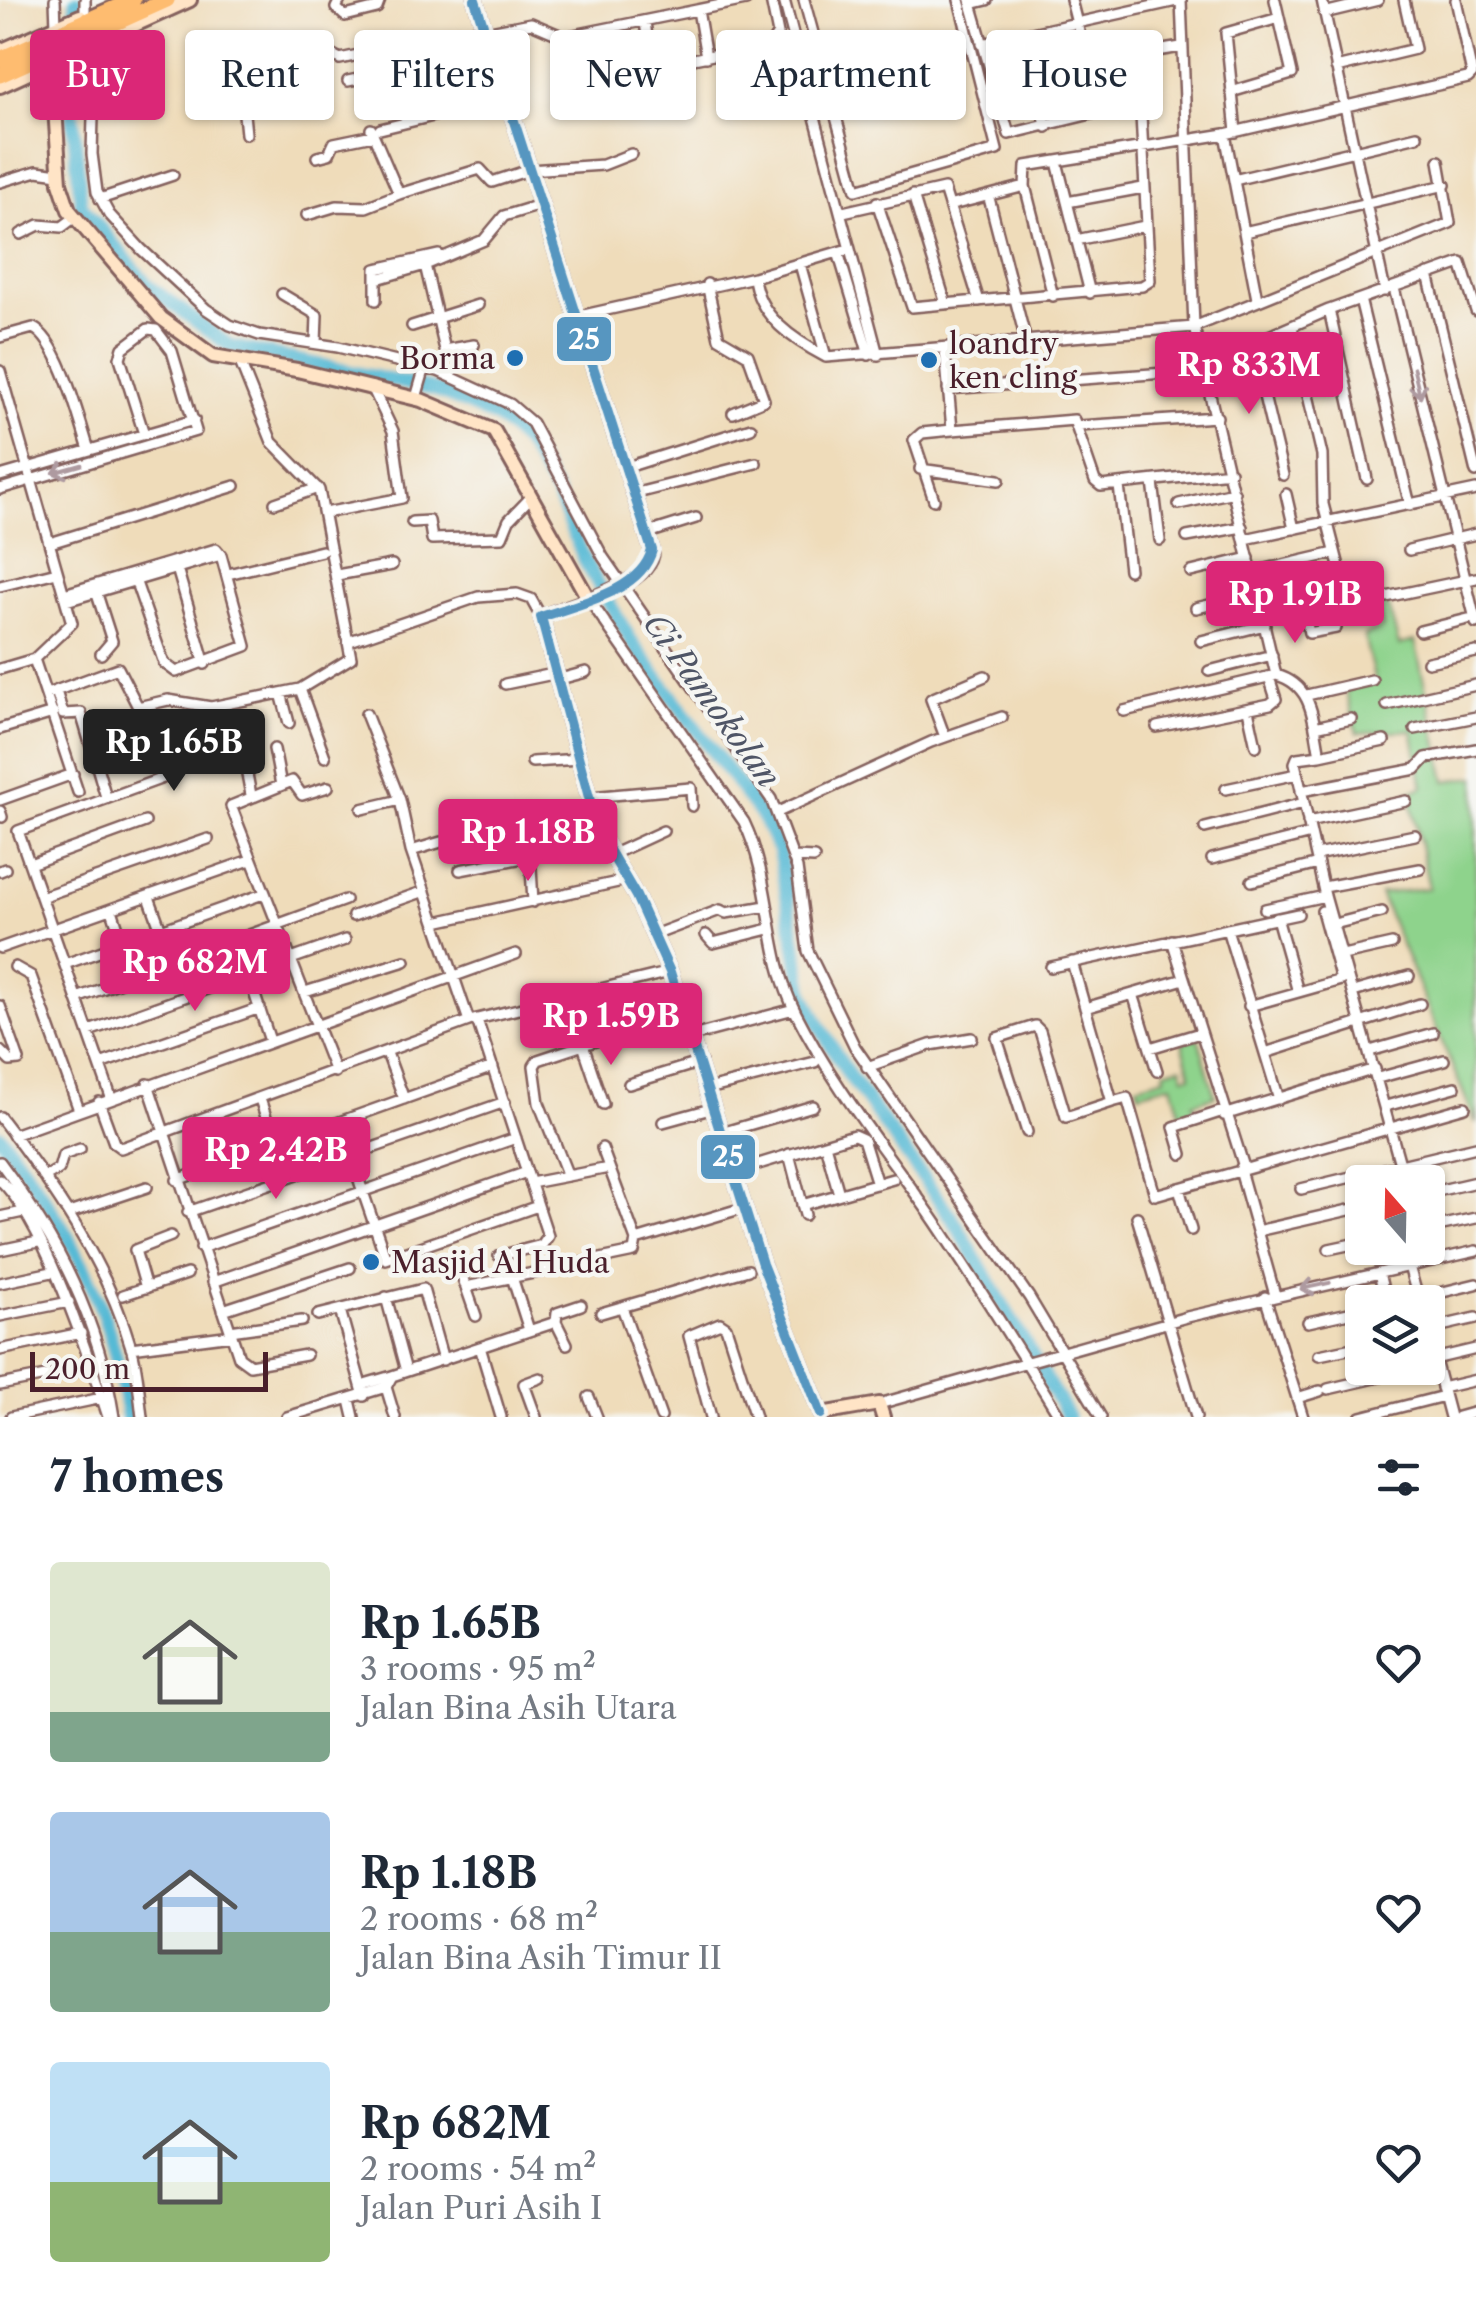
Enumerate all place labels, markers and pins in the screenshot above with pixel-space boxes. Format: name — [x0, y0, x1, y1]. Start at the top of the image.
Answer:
place label: loandry ken cling — [949, 325, 1077, 396]
pin: Rp 833M — [1157, 332, 1341, 417]
place label: Borma — [399, 340, 495, 377]
marker: Borma — [504, 347, 526, 369]
marker: loandry ken cling — [918, 349, 940, 371]
pin: Rp 1.91B — [1192, 561, 1398, 646]
pin: Rp 1.65B — [71, 709, 277, 794]
pin: Rp 1.18B — [425, 799, 631, 884]
pin: Rp 682M — [103, 929, 287, 1014]
pin: Rp 1.59B — [508, 983, 714, 1068]
pin: Rp 2.42B — [173, 1117, 379, 1202]
place label: Masjid Al Huda — [391, 1244, 610, 1281]
marker: Masjid Al Huda — [360, 1251, 382, 1273]

